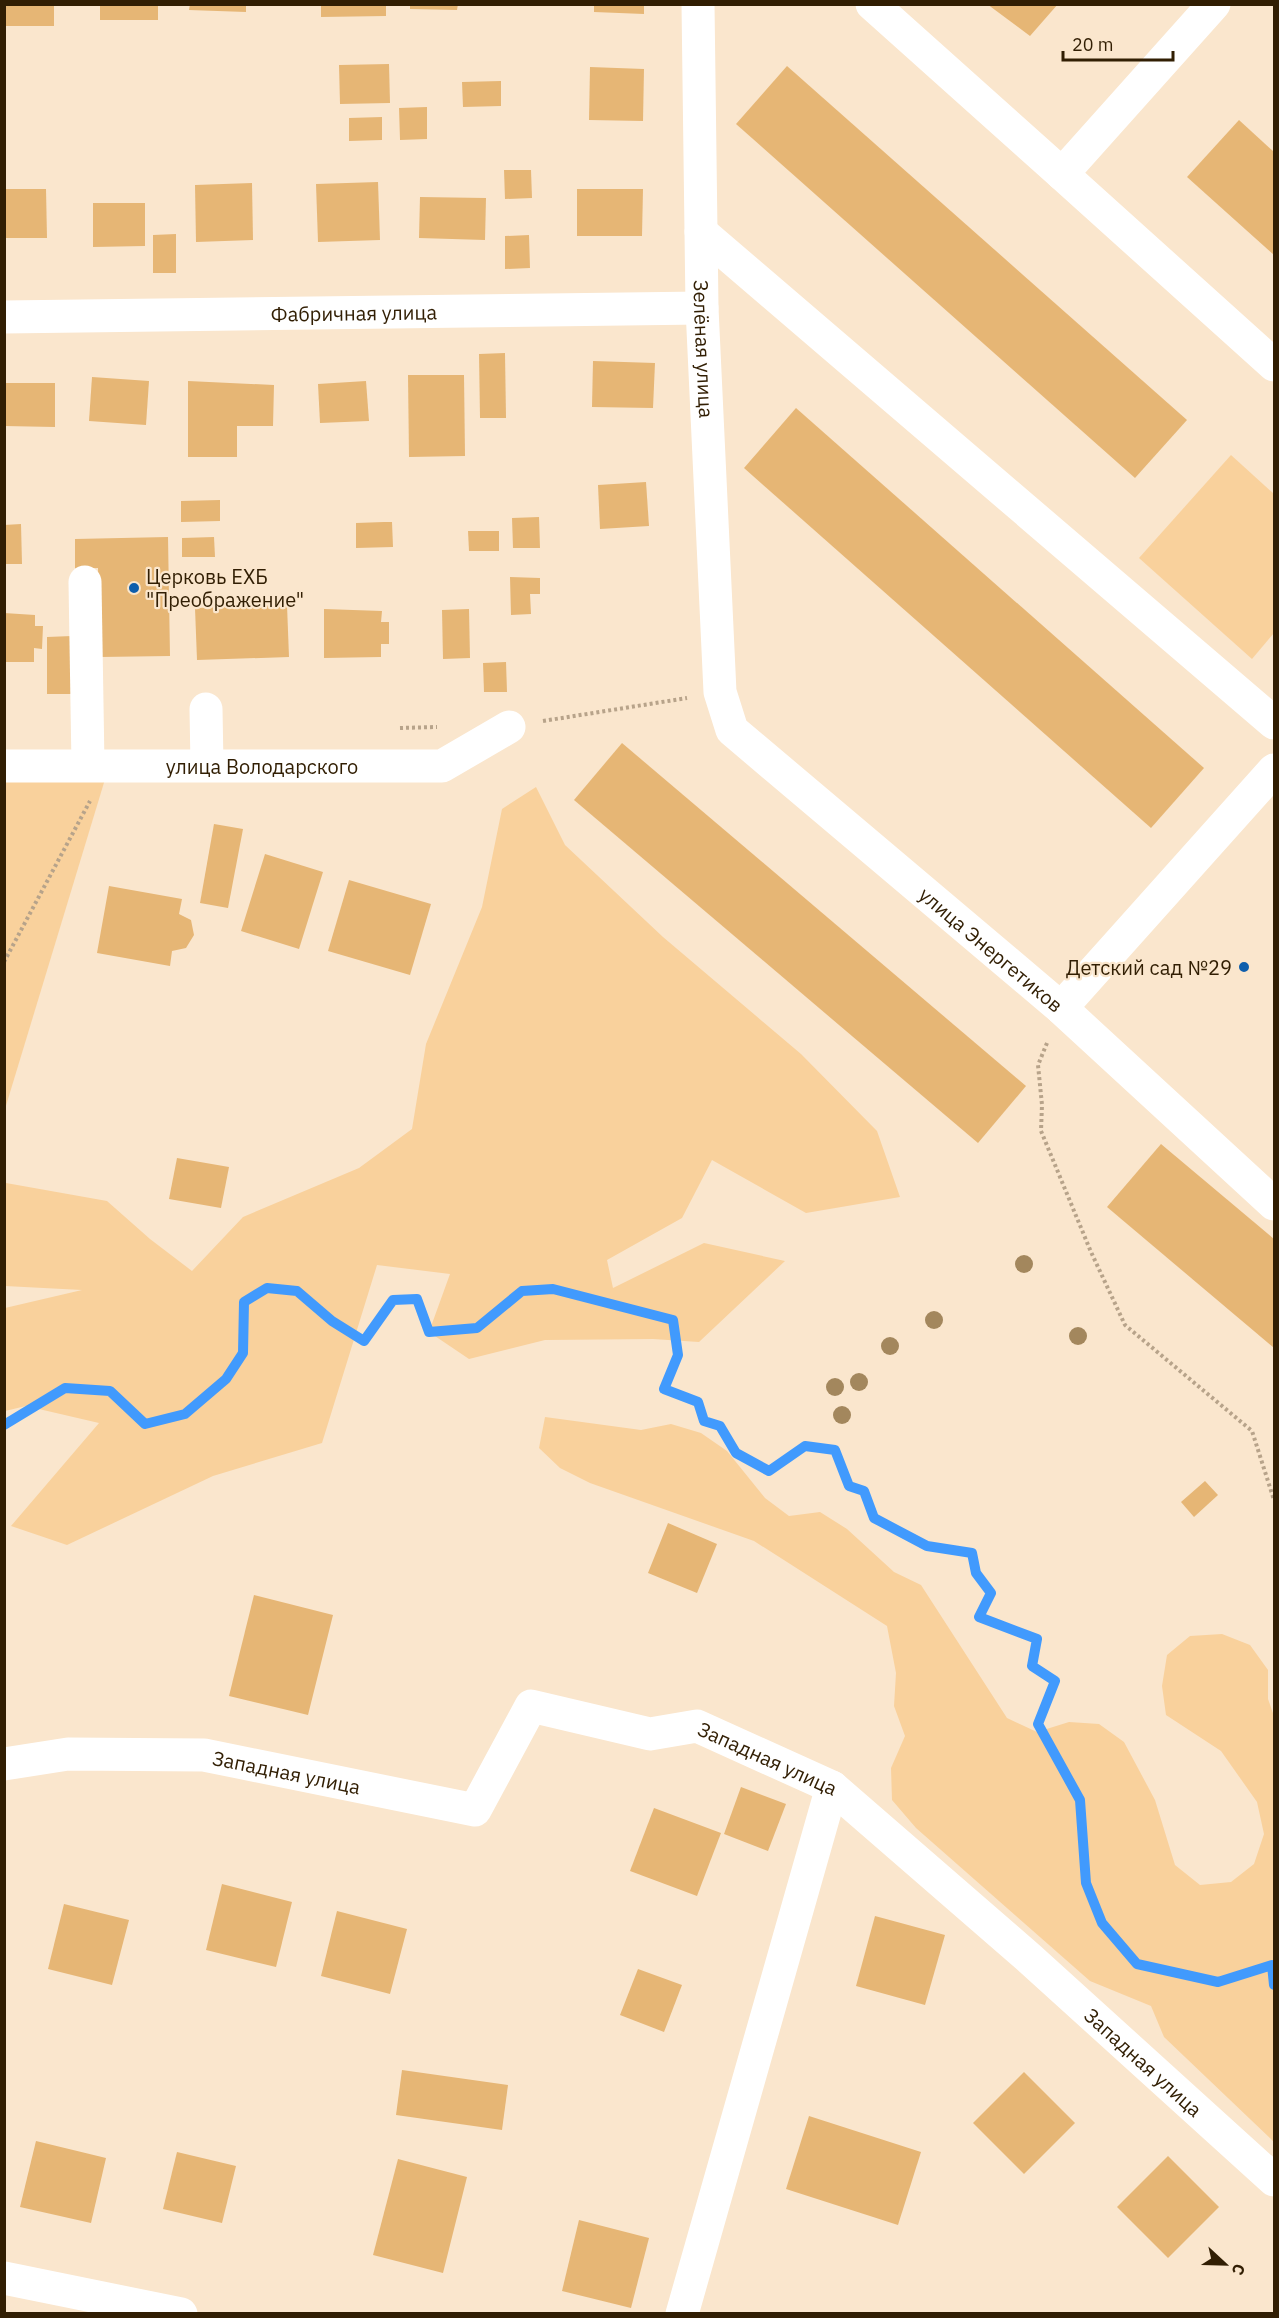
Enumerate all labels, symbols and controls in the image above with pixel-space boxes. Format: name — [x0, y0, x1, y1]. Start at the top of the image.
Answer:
scale bar — [1063, 24, 1172, 62]
text: 20 m — [1072, 33, 1114, 56]
street label: Зелёная улица — [688, 280, 721, 419]
street label: Фабричная улица — [271, 298, 438, 327]
place label: Церковь ЕХБ "Преображение" — [146, 563, 304, 613]
marker: Церковь ЕХБ "Преображение" — [127, 581, 141, 595]
street label: улица Володарского — [166, 753, 358, 780]
street label: улица Энергетиков — [914, 881, 1069, 1018]
place label: Детский сад №29 — [1066, 954, 1232, 981]
marker: Детский сад №29 — [1237, 960, 1251, 974]
street label: Западная улица — [694, 1715, 842, 1801]
street label: Западная улица — [210, 1744, 363, 1800]
street label: Западная улица — [1079, 2001, 1209, 2123]
north arrow — [1195, 2234, 1255, 2294]
text: С — [1228, 2261, 1250, 2278]

